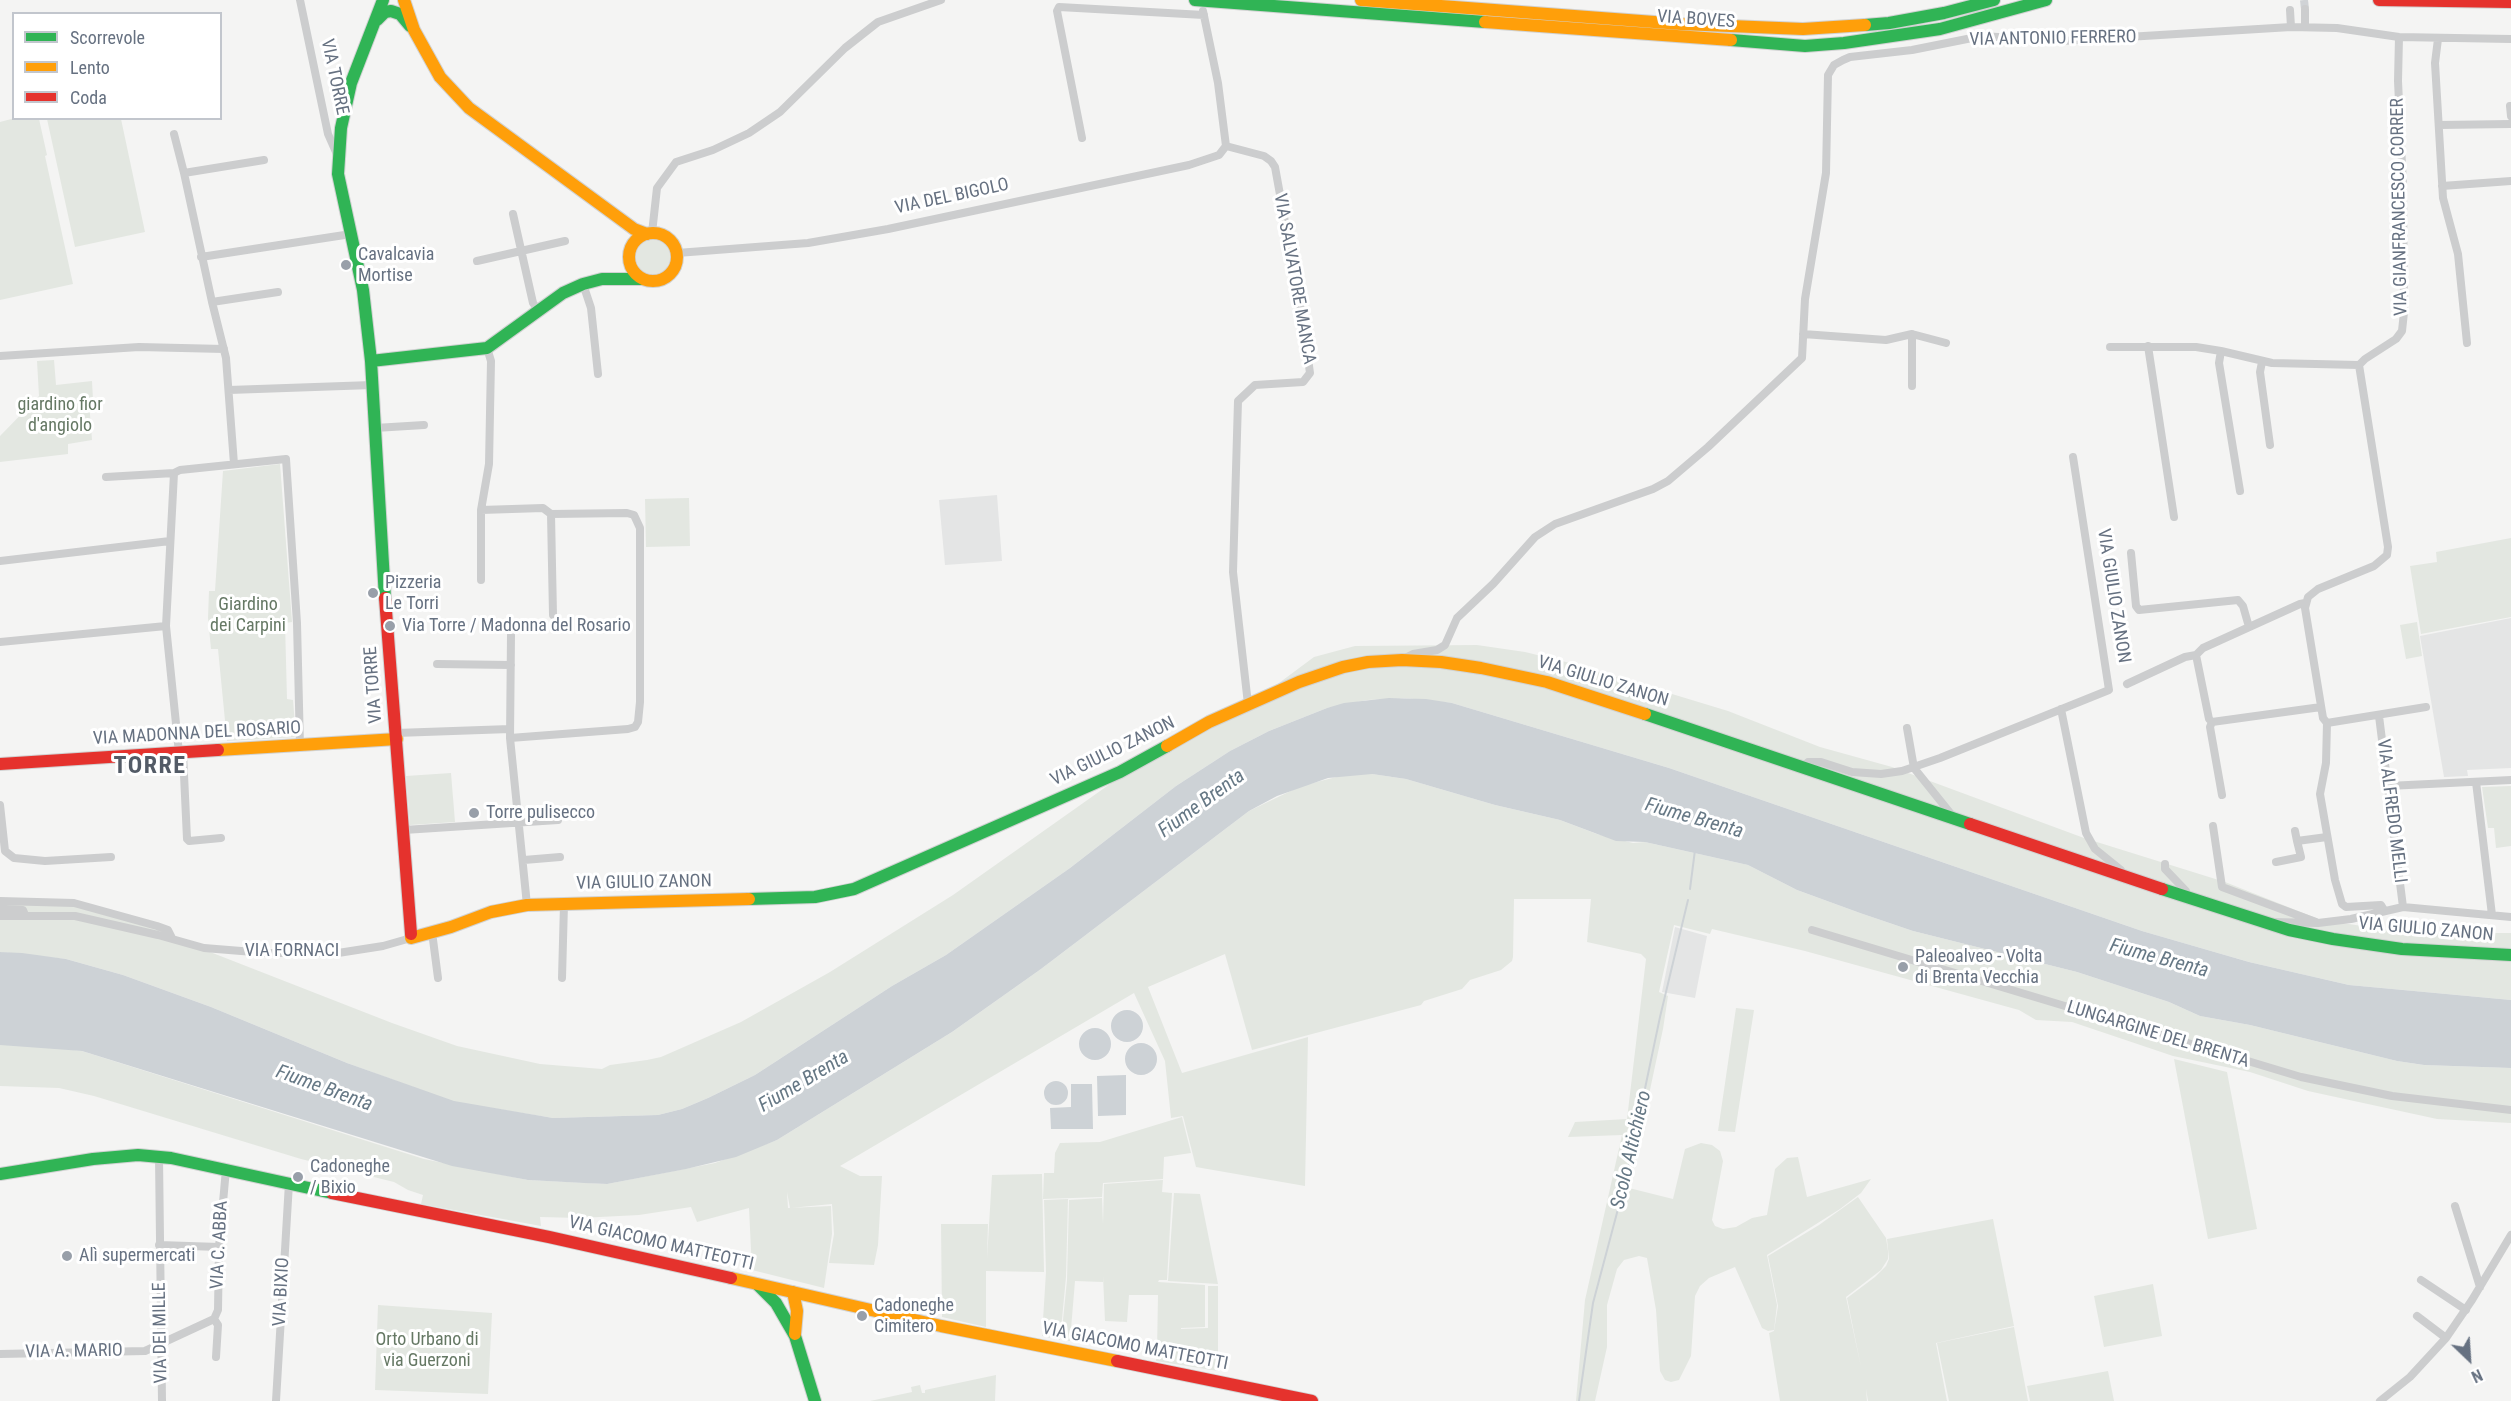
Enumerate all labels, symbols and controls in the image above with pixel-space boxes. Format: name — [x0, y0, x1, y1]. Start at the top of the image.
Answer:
street label: VIA BOVES — [1656, 7, 1736, 33]
legend — [12, 12, 222, 120]
text: Scorrevole — [70, 27, 145, 48]
street label: VIA ANTONIO FERRERO — [1969, 27, 2137, 51]
street label: VIA TORRE — [315, 37, 353, 117]
text: Lento — [70, 57, 110, 78]
text: Coda — [70, 87, 107, 108]
street label: VIA GIANFRANCESCO CORRER — [2387, 98, 2413, 316]
street label: VIA DEL BIGOLO — [893, 174, 1011, 220]
street label: VIA SALVATORE MANCA — [1268, 192, 1320, 366]
place label: Cavalcavia Mortise — [358, 244, 434, 286]
marker: Cavalcavia Mortise — [339, 258, 353, 272]
park label: giardino fior d'angiolo — [17, 394, 103, 436]
street label: VIA GIULIO ZANON — [2092, 527, 2134, 665]
place label: Pizzeria Le Torri — [385, 572, 441, 614]
marker: Pizzeria Le Torri — [366, 586, 380, 600]
park label: Giardino dei Carpini — [210, 594, 286, 636]
place label: Via Torre / Madonna del Rosario — [402, 615, 631, 637]
marker: Via Torre / Madonna del Rosario — [383, 619, 397, 633]
street label: VIA TORRE — [361, 646, 387, 724]
street label: VIA GIULIO ZANON — [1535, 652, 1671, 712]
street label: VIA GIULIO ZANON — [1047, 713, 1179, 791]
street label: VIA MADONNA DEL ROSARIO — [92, 718, 302, 750]
street label: VIA ALFREDO MELLI — [2371, 738, 2411, 884]
district label: TORRE — [113, 753, 187, 781]
water label: Fiume Brenta — [1154, 765, 1250, 843]
water label: Fiume Brenta — [1642, 794, 1746, 844]
place label: Torre pulisecco — [486, 802, 595, 824]
marker: Torre pulisecco — [467, 806, 481, 820]
street label: VIA GIULIO ZANON — [576, 871, 712, 895]
street label: VIA GIULIO ZANON — [2358, 913, 2494, 947]
water label: Fiume Brenta — [2107, 934, 2211, 984]
street label: VIA FORNACI — [245, 940, 339, 962]
place label: Paleoalveo - Volta di Brenta Vecchia — [1915, 946, 2042, 988]
marker: Paleoalveo - Volta di Brenta Vecchia — [1896, 960, 1910, 974]
street label: LUNGARGINE DEL BRENTA — [2064, 997, 2252, 1073]
water label: Fiume Brenta — [754, 1046, 854, 1118]
water label: Fiume Brenta — [272, 1060, 376, 1118]
water label: Scolo Altichiero — [1607, 1089, 1657, 1211]
place label: Cadoneghe / Bixio — [310, 1156, 390, 1198]
marker: Cadoneghe / Bixio — [291, 1170, 305, 1184]
street label: VIA C. ABBA — [207, 1200, 233, 1290]
street label: VIA GIACOMO MATTEOTTI — [566, 1212, 756, 1276]
place label: Alì supermercati — [79, 1245, 195, 1267]
marker: Alì supermercati — [60, 1249, 74, 1263]
street label: VIA BIXIO — [269, 1257, 295, 1327]
street label: VIA DEI MILLE — [149, 1282, 173, 1384]
place label: Cadoneghe Cimitero — [874, 1295, 954, 1338]
marker: Cadoneghe Cimitero — [855, 1309, 869, 1323]
street label: VIA GIACOMO MATTEOTTI — [1040, 1318, 1230, 1376]
park label: Orto Urbano di via Guerzoni — [375, 1329, 479, 1372]
north arrow — [2439, 1329, 2499, 1389]
street label: VIA A. MARIO — [25, 1340, 123, 1364]
text: N — [2468, 1365, 2485, 1386]

